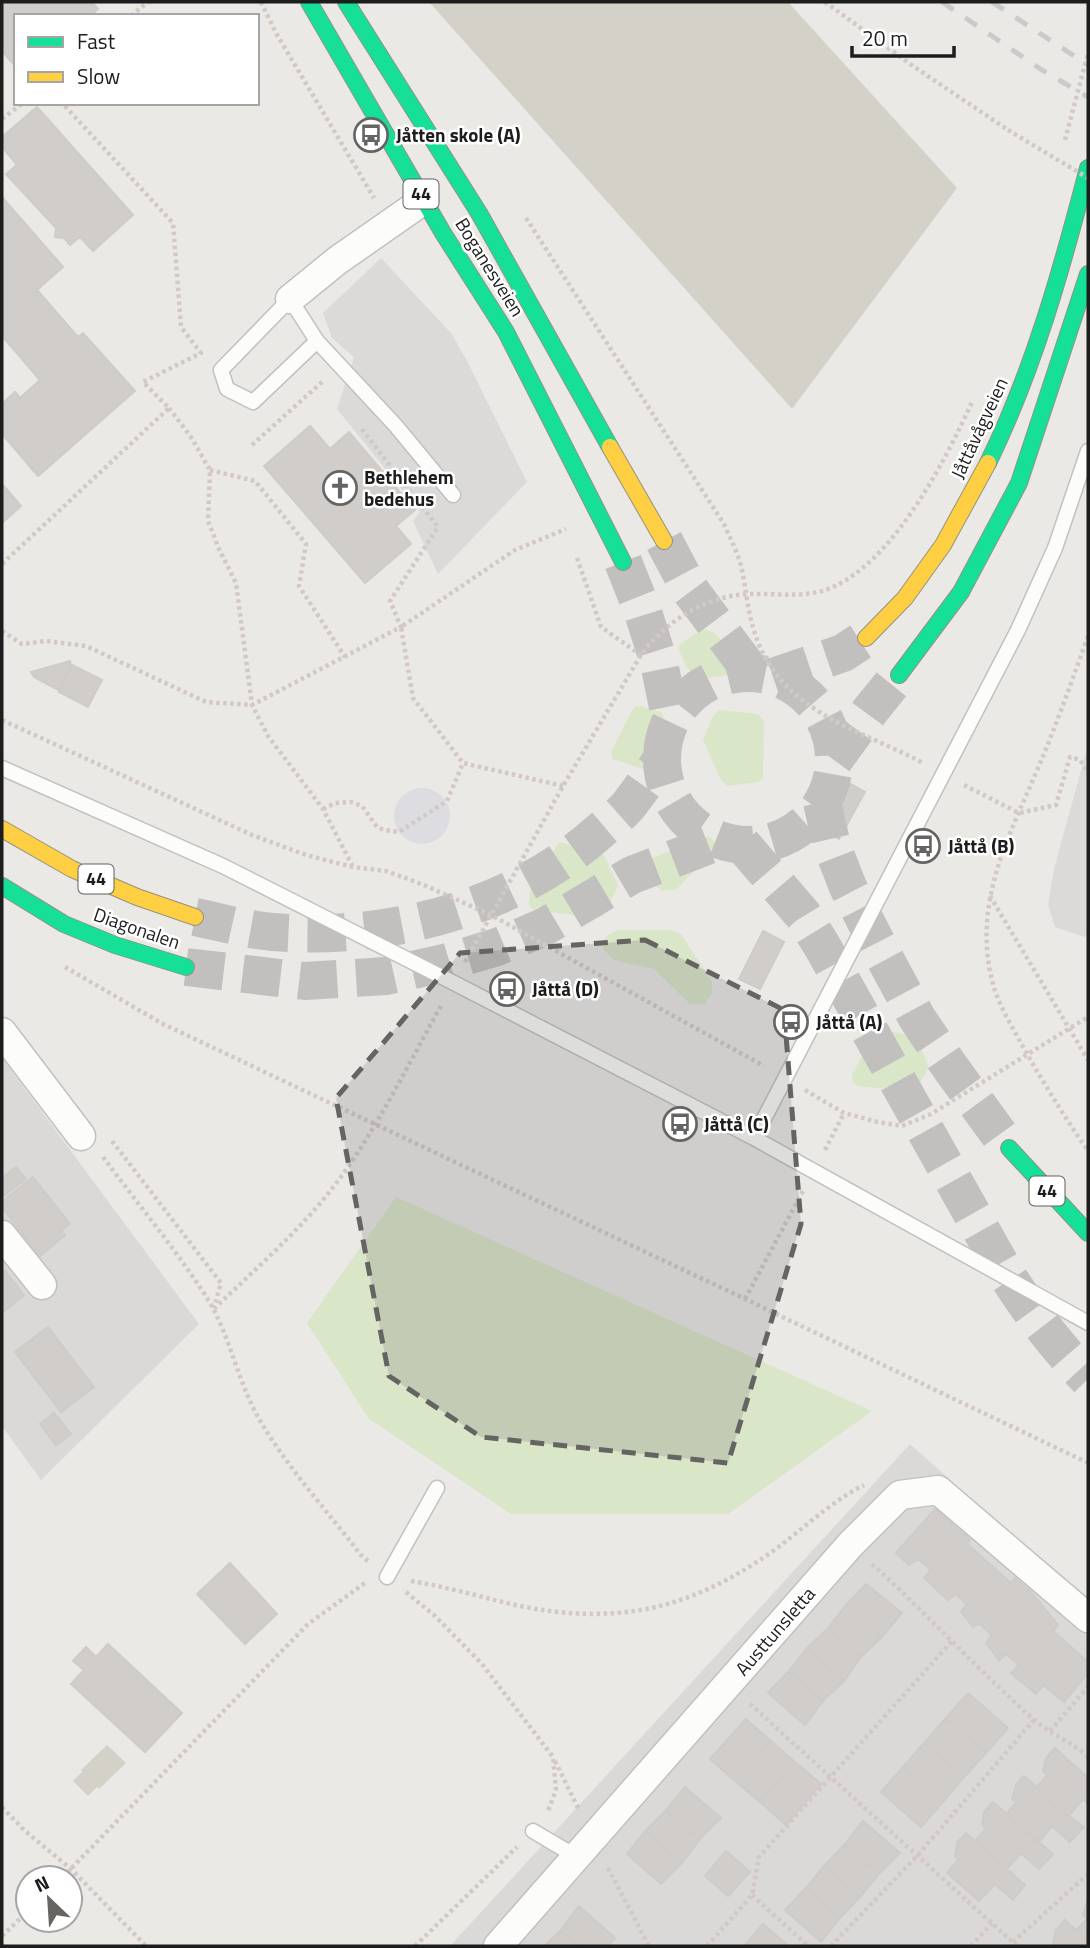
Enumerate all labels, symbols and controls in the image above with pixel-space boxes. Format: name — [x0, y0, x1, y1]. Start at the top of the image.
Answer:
legend — [14, 14, 259, 105]
scale bar — [852, 14, 954, 58]
text: 20 m — [862, 22, 908, 54]
text: Fast — [77, 25, 116, 57]
text: Slow — [77, 60, 120, 92]
bus stop icon: Jåtten skole (A) — [352, 116, 390, 154]
place label: Jåtten skole (A) — [396, 120, 521, 149]
road number: 44 — [404, 180, 438, 209]
street label: Boganesveien — [448, 212, 532, 322]
street label: Jåttåvågveien — [942, 372, 1015, 483]
place label: Bethlehem bedehus — [364, 462, 454, 513]
church icon: Bethlehem bedehus — [321, 469, 359, 507]
bus stop icon: Jåttå (B) — [904, 827, 942, 865]
place label: Jåttå (B) — [948, 831, 1015, 860]
road number: 44 — [78, 864, 114, 894]
street label: Diagonalen — [90, 899, 184, 956]
bus stop icon: Jåttå (D) — [488, 970, 526, 1008]
place label: Jåttå (D) — [532, 974, 599, 1003]
bus stop icon: Jåttå (A) — [772, 1003, 810, 1041]
place label: Jåttå (A) — [816, 1007, 882, 1036]
bus stop icon: Jåttå (C) — [661, 1105, 699, 1143]
place label: Jåttå (C) — [704, 1109, 769, 1138]
road number: 44 — [1030, 1176, 1064, 1206]
street label: Austtunsletta — [728, 1579, 822, 1682]
north arrow — [14, 1864, 84, 1934]
text: N — [30, 1867, 54, 1899]

